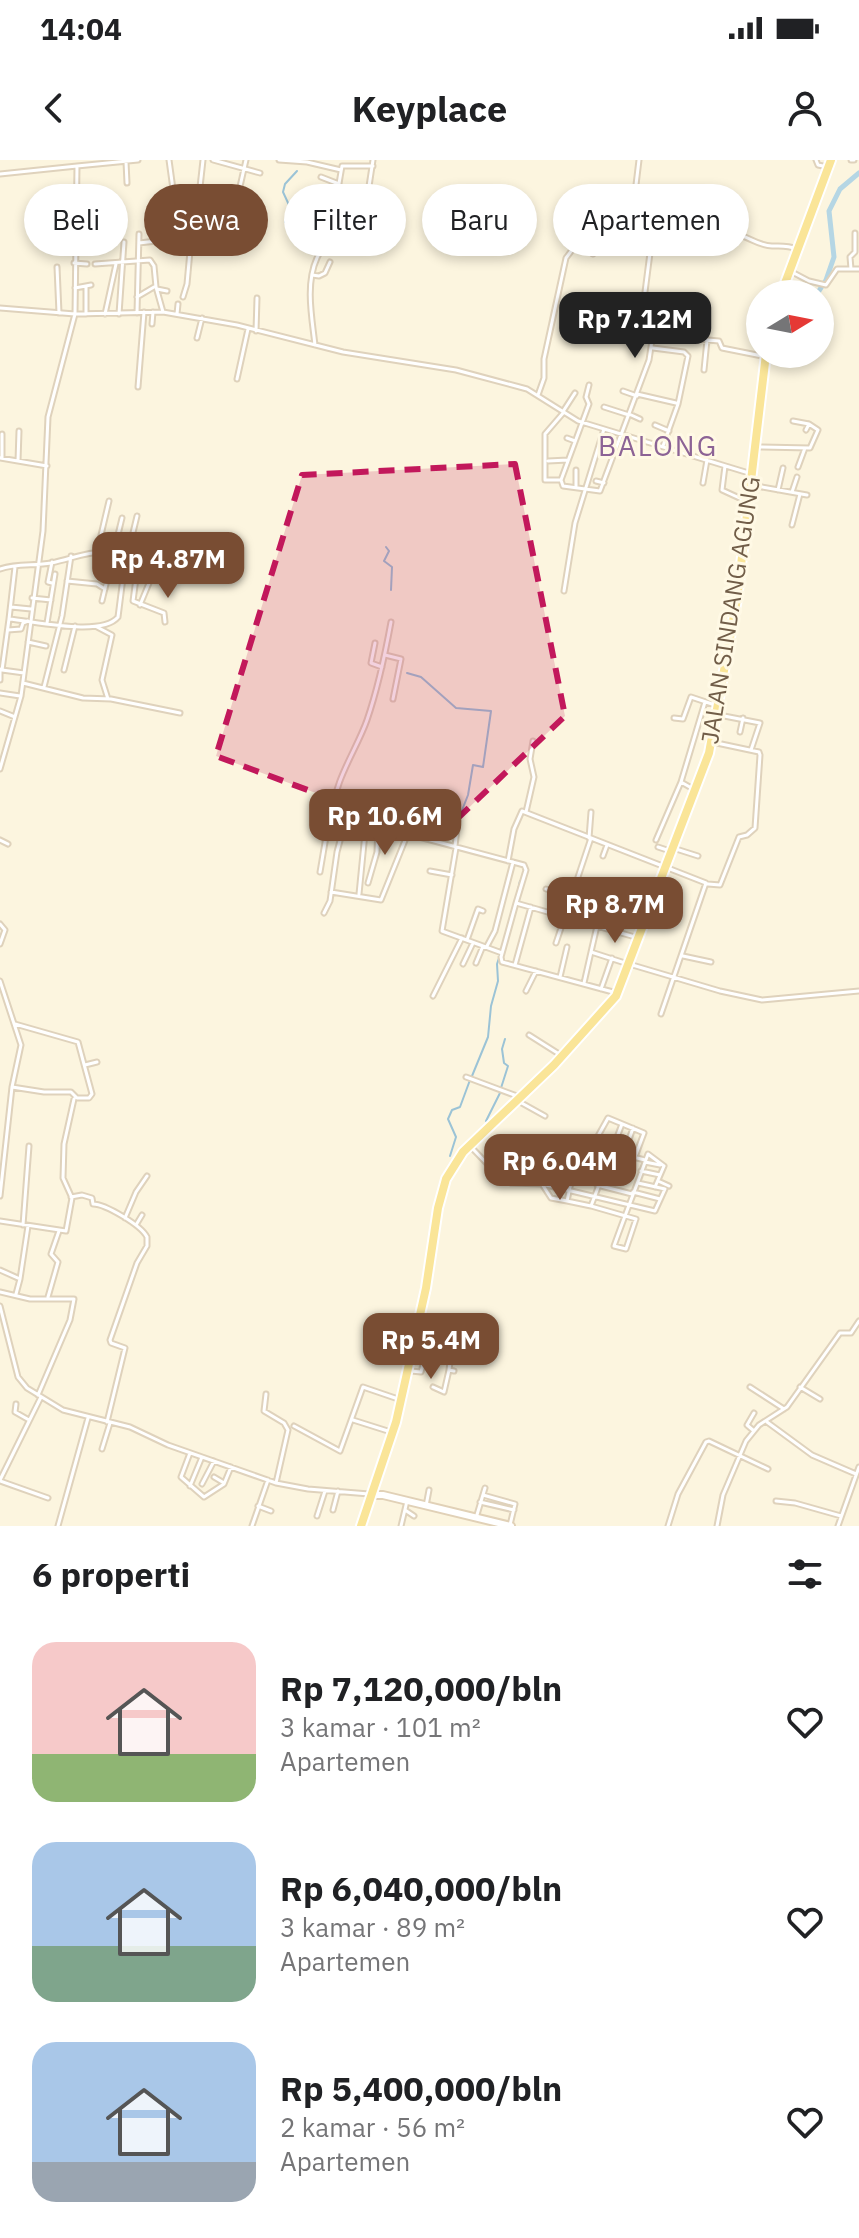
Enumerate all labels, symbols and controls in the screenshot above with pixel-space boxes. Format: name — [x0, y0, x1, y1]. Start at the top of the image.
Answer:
text: 14:04 — [40, 9, 122, 48]
text: Keyplace — [352, 85, 507, 132]
icon: back — [32, 86, 76, 130]
icon: person — [783, 86, 827, 130]
chip: Beli — [24, 184, 128, 256]
chip: Sewa — [144, 184, 268, 256]
chip: Filter — [284, 184, 406, 256]
chip: Baru — [422, 184, 537, 256]
chip: Apartemen — [553, 184, 749, 256]
north arrow — [746, 280, 834, 368]
map controls — [746, 280, 834, 368]
pin: Rp 7.12M — [552, 292, 718, 360]
text: Rp 7.12M — [577, 301, 693, 335]
district label: BALONG — [598, 427, 718, 464]
street label: JALAN SINDANG AGUNG — [693, 474, 767, 746]
pin: Rp 4.87M — [85, 532, 251, 600]
text: Rp 4.87M — [110, 541, 226, 575]
pin: Rp 10.6M — [302, 789, 468, 857]
text: Rp 10.6M — [327, 798, 443, 832]
pin: Rp 8.7M — [541, 877, 689, 945]
text: Rp 8.7M — [565, 886, 665, 920]
pin: Rp 6.04M — [477, 1134, 643, 1202]
text: Rp 6.04M — [502, 1143, 618, 1177]
pin: Rp 5.4M — [357, 1313, 505, 1381]
text: Rp 5.4M — [381, 1322, 481, 1356]
text: 6 properti — [32, 1552, 190, 1596]
icon: filters — [783, 1552, 827, 1596]
text: Rp 7,120,000/bln — [280, 1666, 562, 1710]
icon: home — [96, 1674, 192, 1770]
icon: heart — [783, 1700, 827, 1744]
text: 3 kamar · 101 m² — [280, 1710, 481, 1744]
text: Apartemen — [280, 1744, 410, 1778]
text: Rp 6,040,000/bln — [280, 1866, 562, 1910]
icon: home — [96, 1874, 192, 1970]
icon: heart — [783, 1900, 827, 1944]
text: 3 kamar · 89 m² — [280, 1910, 465, 1944]
text: Apartemen — [280, 1944, 410, 1978]
text: Rp 5,400,000/bln — [280, 2066, 562, 2110]
icon: home — [96, 2074, 192, 2170]
icon: heart — [783, 2100, 827, 2144]
text: 2 kamar · 56 m² — [280, 2110, 465, 2144]
text: Apartemen — [280, 2144, 410, 2178]

